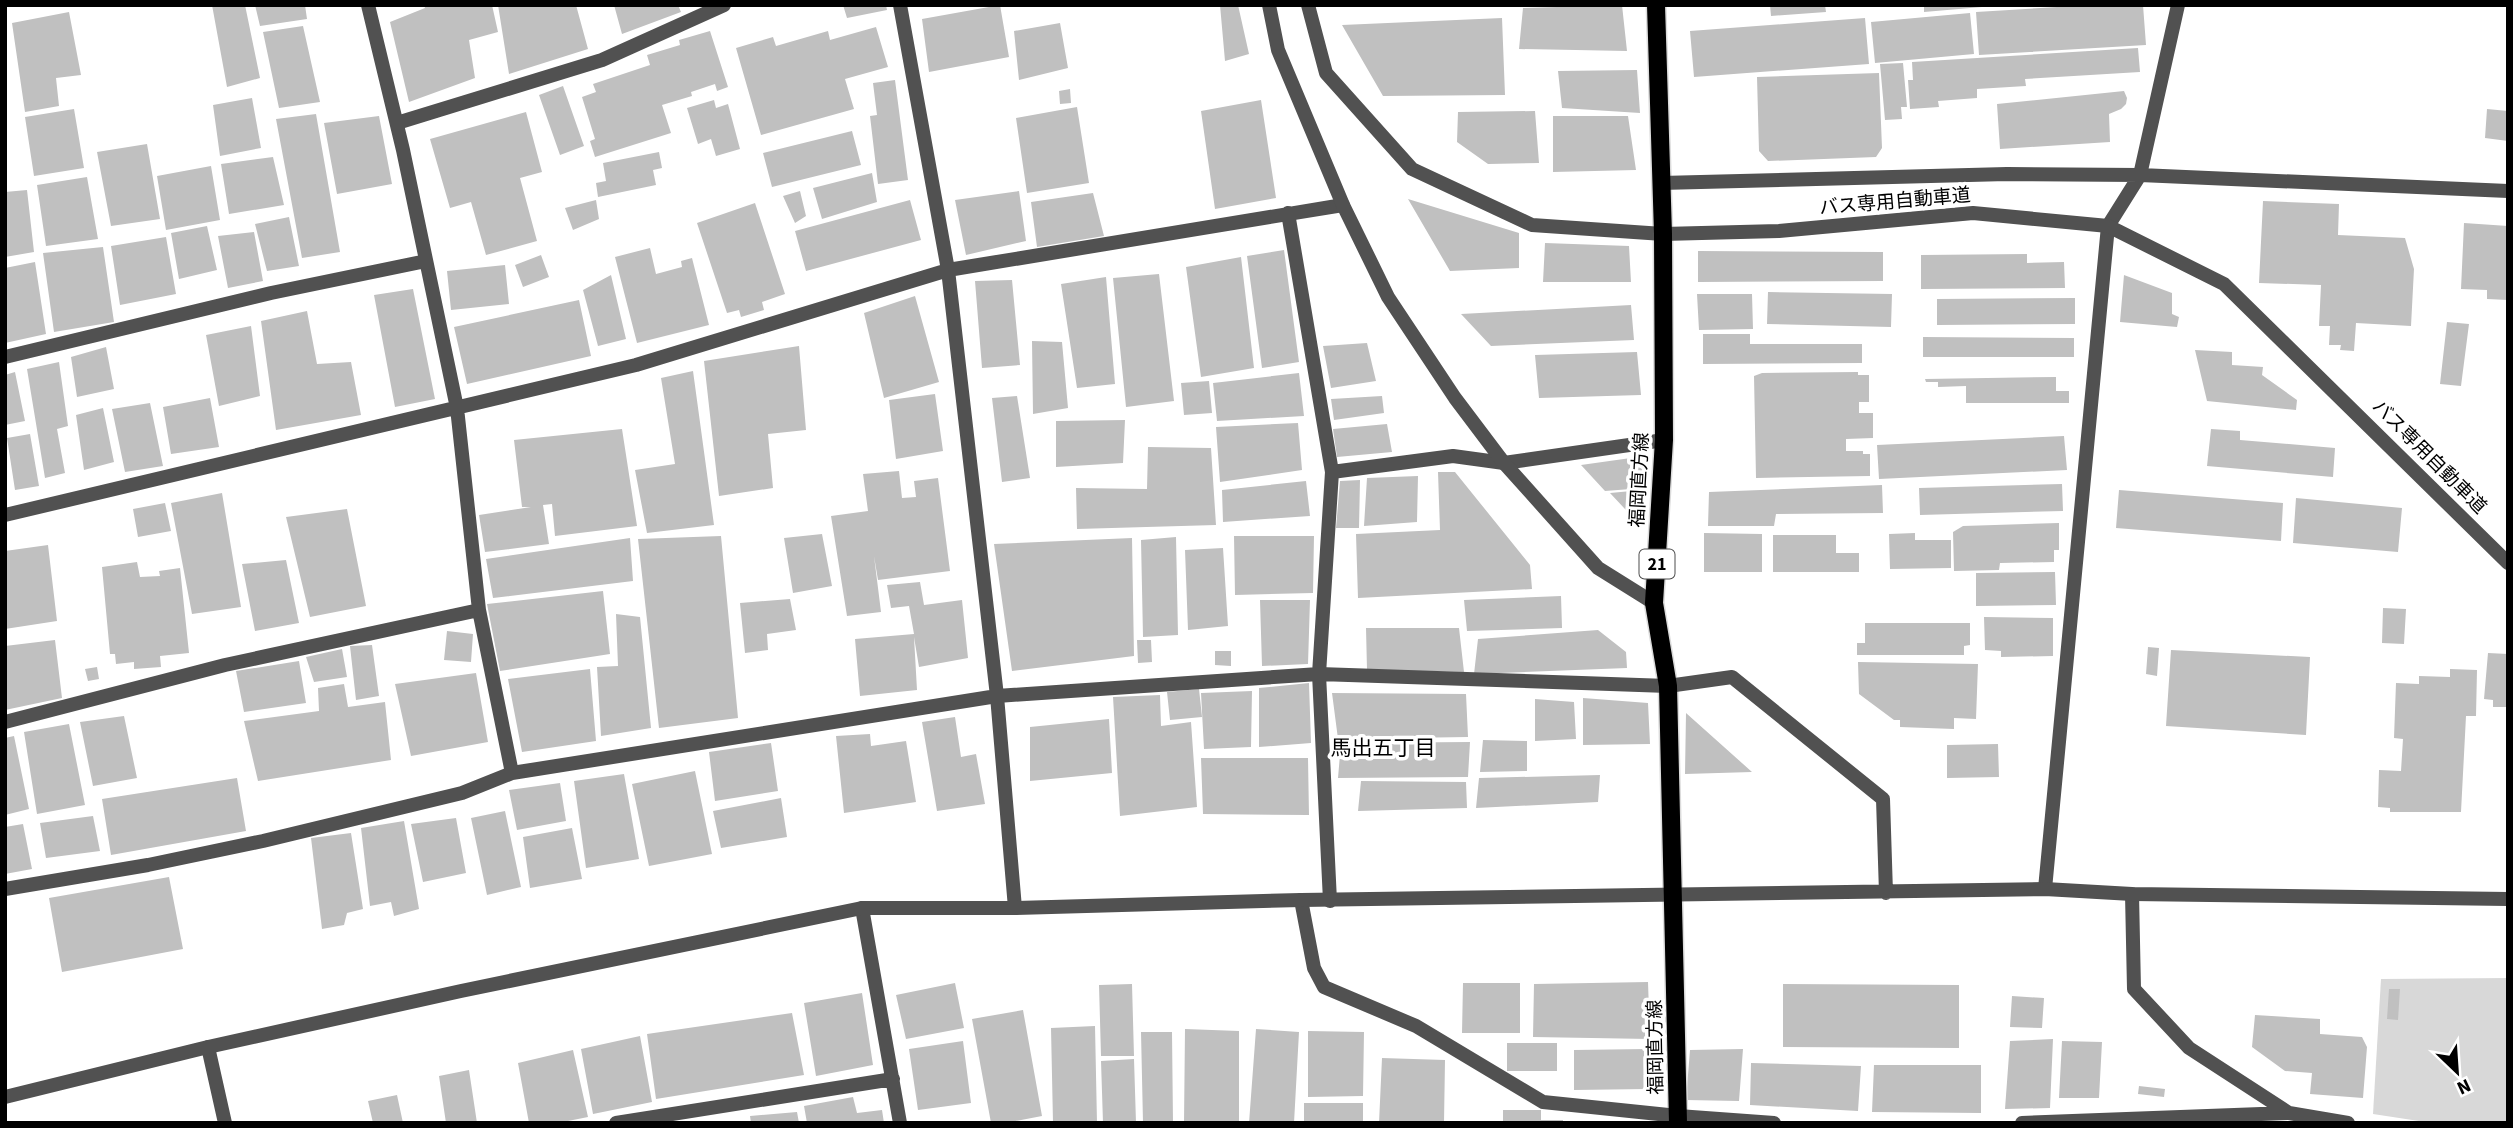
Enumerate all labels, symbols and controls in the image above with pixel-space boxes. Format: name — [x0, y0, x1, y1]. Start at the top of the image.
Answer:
street label: バス専用自動車道 — [1818, 182, 1972, 222]
street label: バス専用自動車道 — [2366, 394, 2492, 520]
street label: 福岡直方線 — [1624, 432, 1656, 528]
road number: 21 — [1640, 550, 1674, 578]
district label: 馬出五丁目 — [1331, 733, 1436, 763]
street label: 福岡直方線 — [1642, 999, 1670, 1095]
north arrow — [2422, 1037, 2492, 1107]
text: N — [2452, 1071, 2475, 1101]

